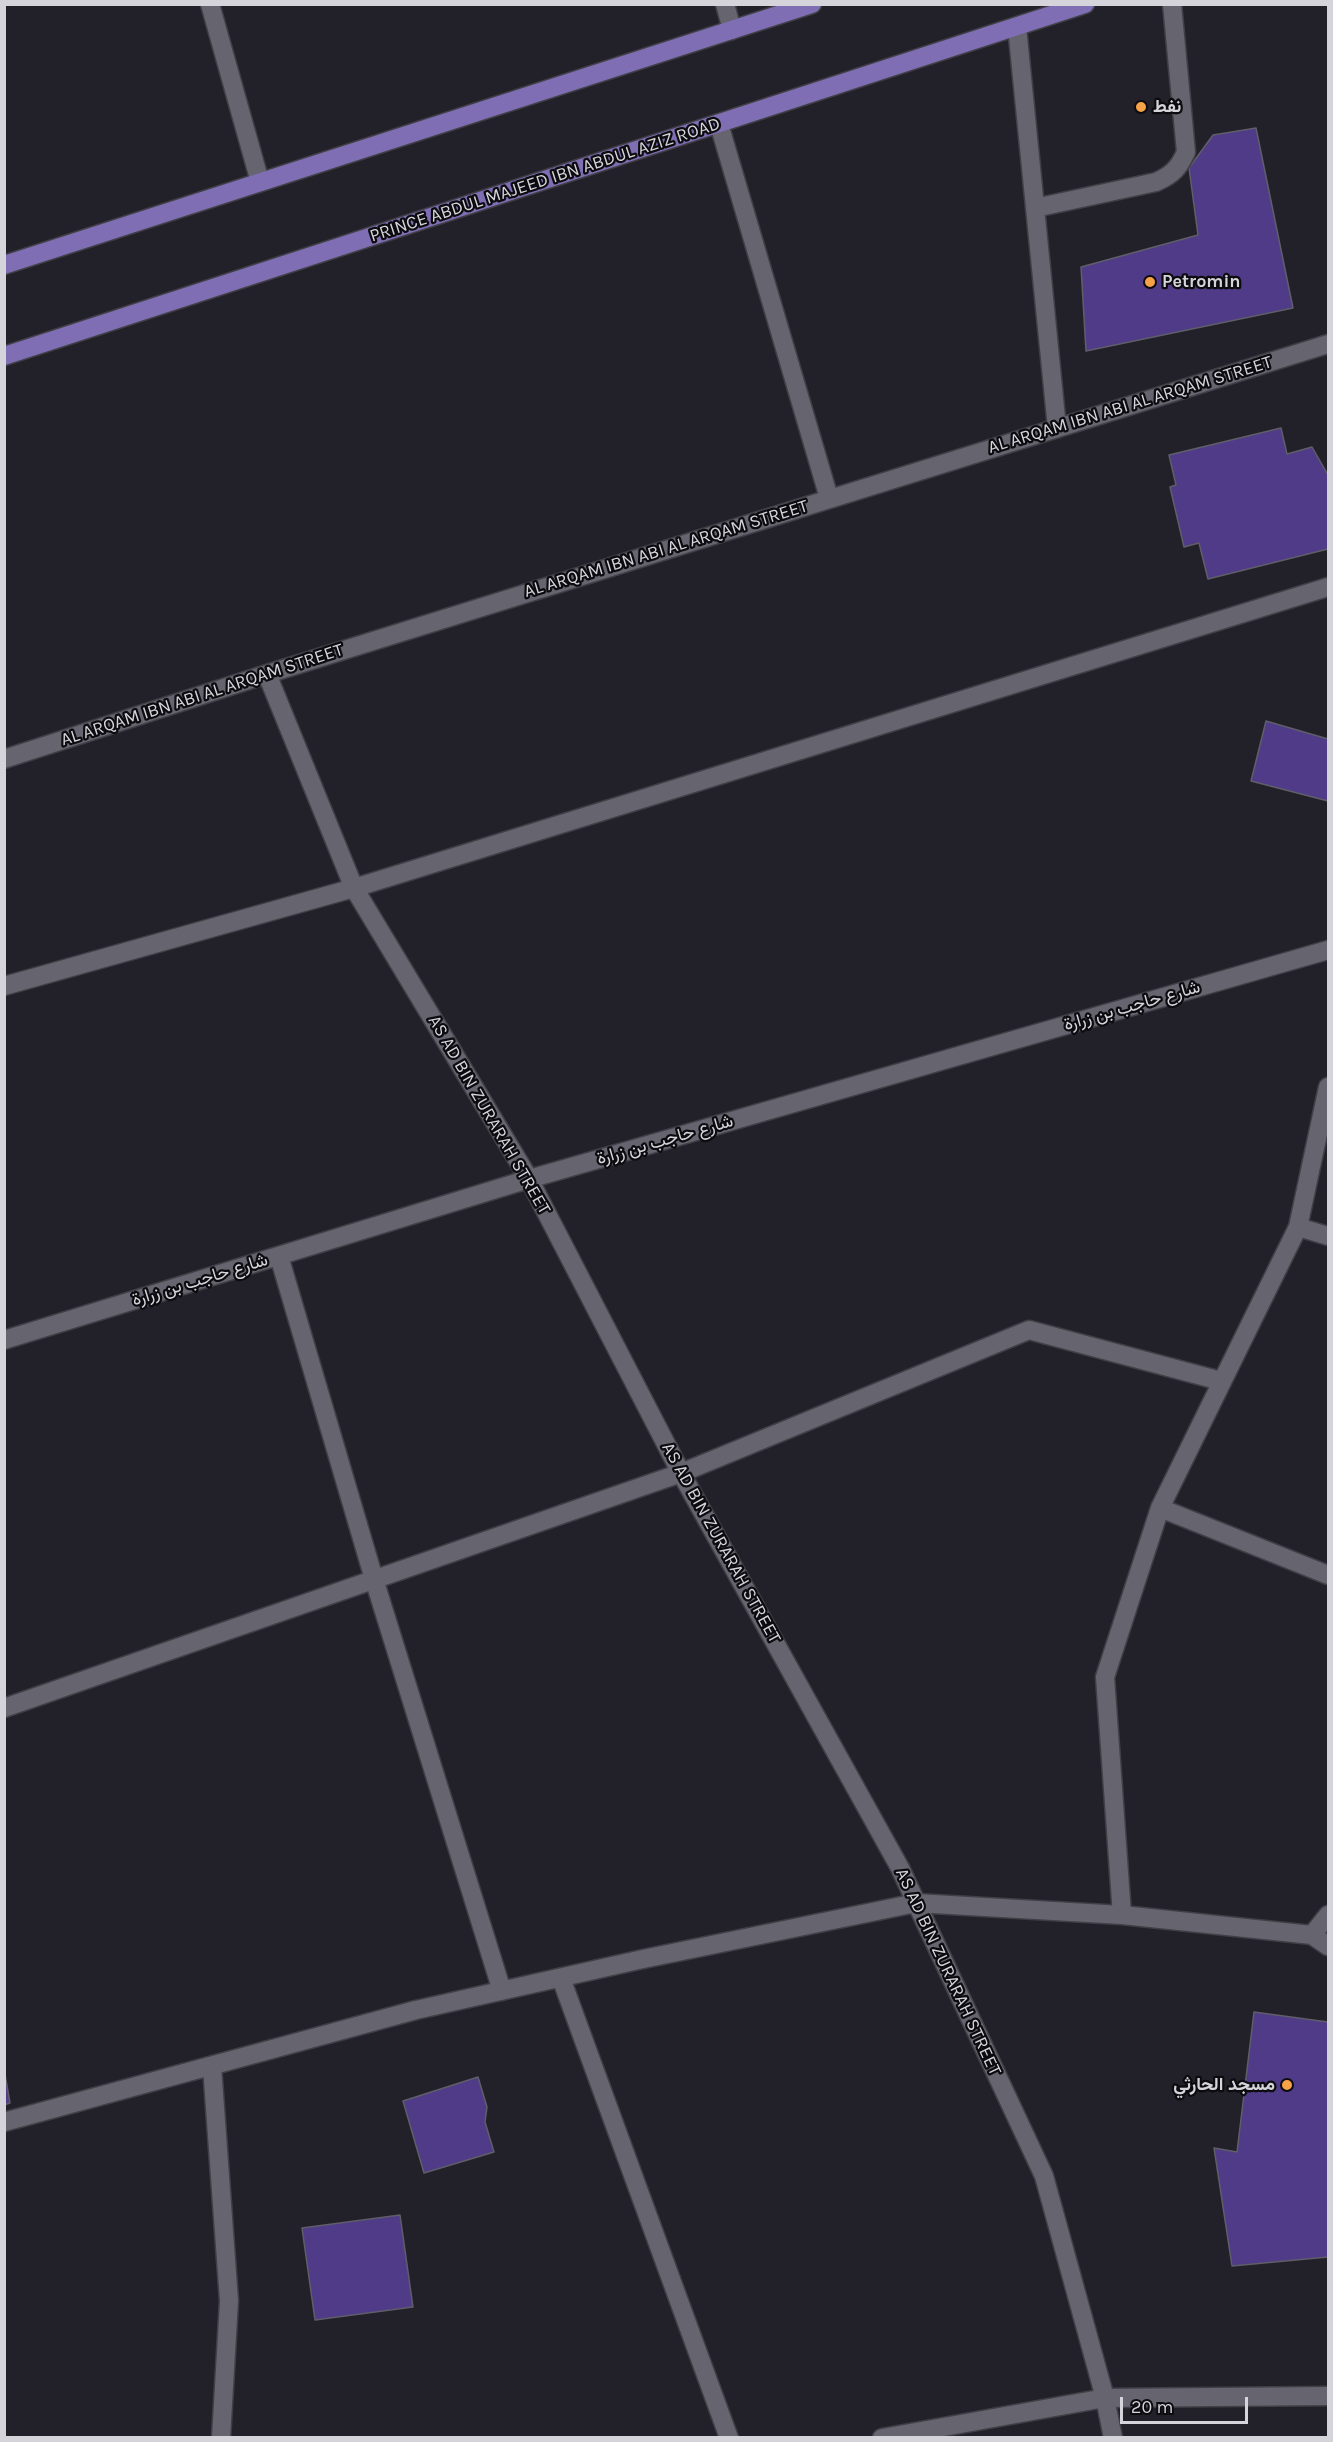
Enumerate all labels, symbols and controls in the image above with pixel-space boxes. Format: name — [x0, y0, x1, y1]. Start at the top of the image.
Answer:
place label: نفط — [1153, 96, 1181, 118]
marker: نفط — [1134, 100, 1148, 114]
street label: PRINCE ABDUL MAJEED IBN ABDUL AZIZ ROAD — [367, 113, 723, 247]
place label: Petromin — [1162, 271, 1241, 293]
marker: Petromin — [1143, 275, 1157, 289]
street label: AL ARQAM IBN ABI AL ARQAM STREET — [985, 351, 1275, 459]
street label: AL ARQAM IBN ABI AL ARQAM STREET — [521, 495, 811, 603]
street label: AL ARQAM IBN ABI AL ARQAM STREET — [58, 639, 346, 751]
street label: شارع حاجب بن زرارة — [1061, 976, 1203, 1036]
street label: AS AD BIN ZURARAH STREET — [423, 1012, 555, 1218]
street label: شارع حاجب بن زرارة — [594, 1110, 736, 1170]
street label: شارع حاجب بن زرارة — [129, 1249, 271, 1311]
street label: AS AD BIN ZURARAH STREET — [657, 1439, 785, 1647]
street label: AS AD BIN ZURARAH STREET — [890, 1865, 1006, 2079]
place label: مسجد الحارثي — [1173, 2074, 1275, 2096]
marker: مسجد الحارثي — [1280, 2078, 1294, 2092]
scale bar — [1123, 2385, 1250, 2423]
text: 20 m — [1131, 2396, 1173, 2418]

